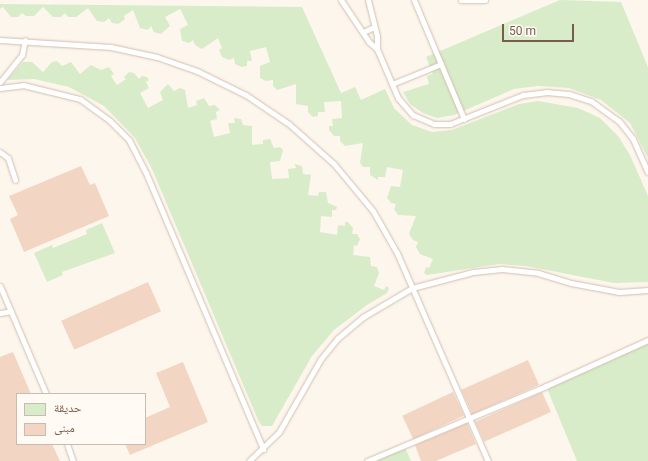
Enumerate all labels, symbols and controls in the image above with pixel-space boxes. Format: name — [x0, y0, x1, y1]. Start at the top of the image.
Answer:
scale bar — [504, 16, 576, 42]
text: 50 m — [509, 24, 536, 38]
legend — [16, 393, 146, 445]
text: حديقة — [54, 401, 82, 415]
text: مبنى — [54, 421, 75, 435]

